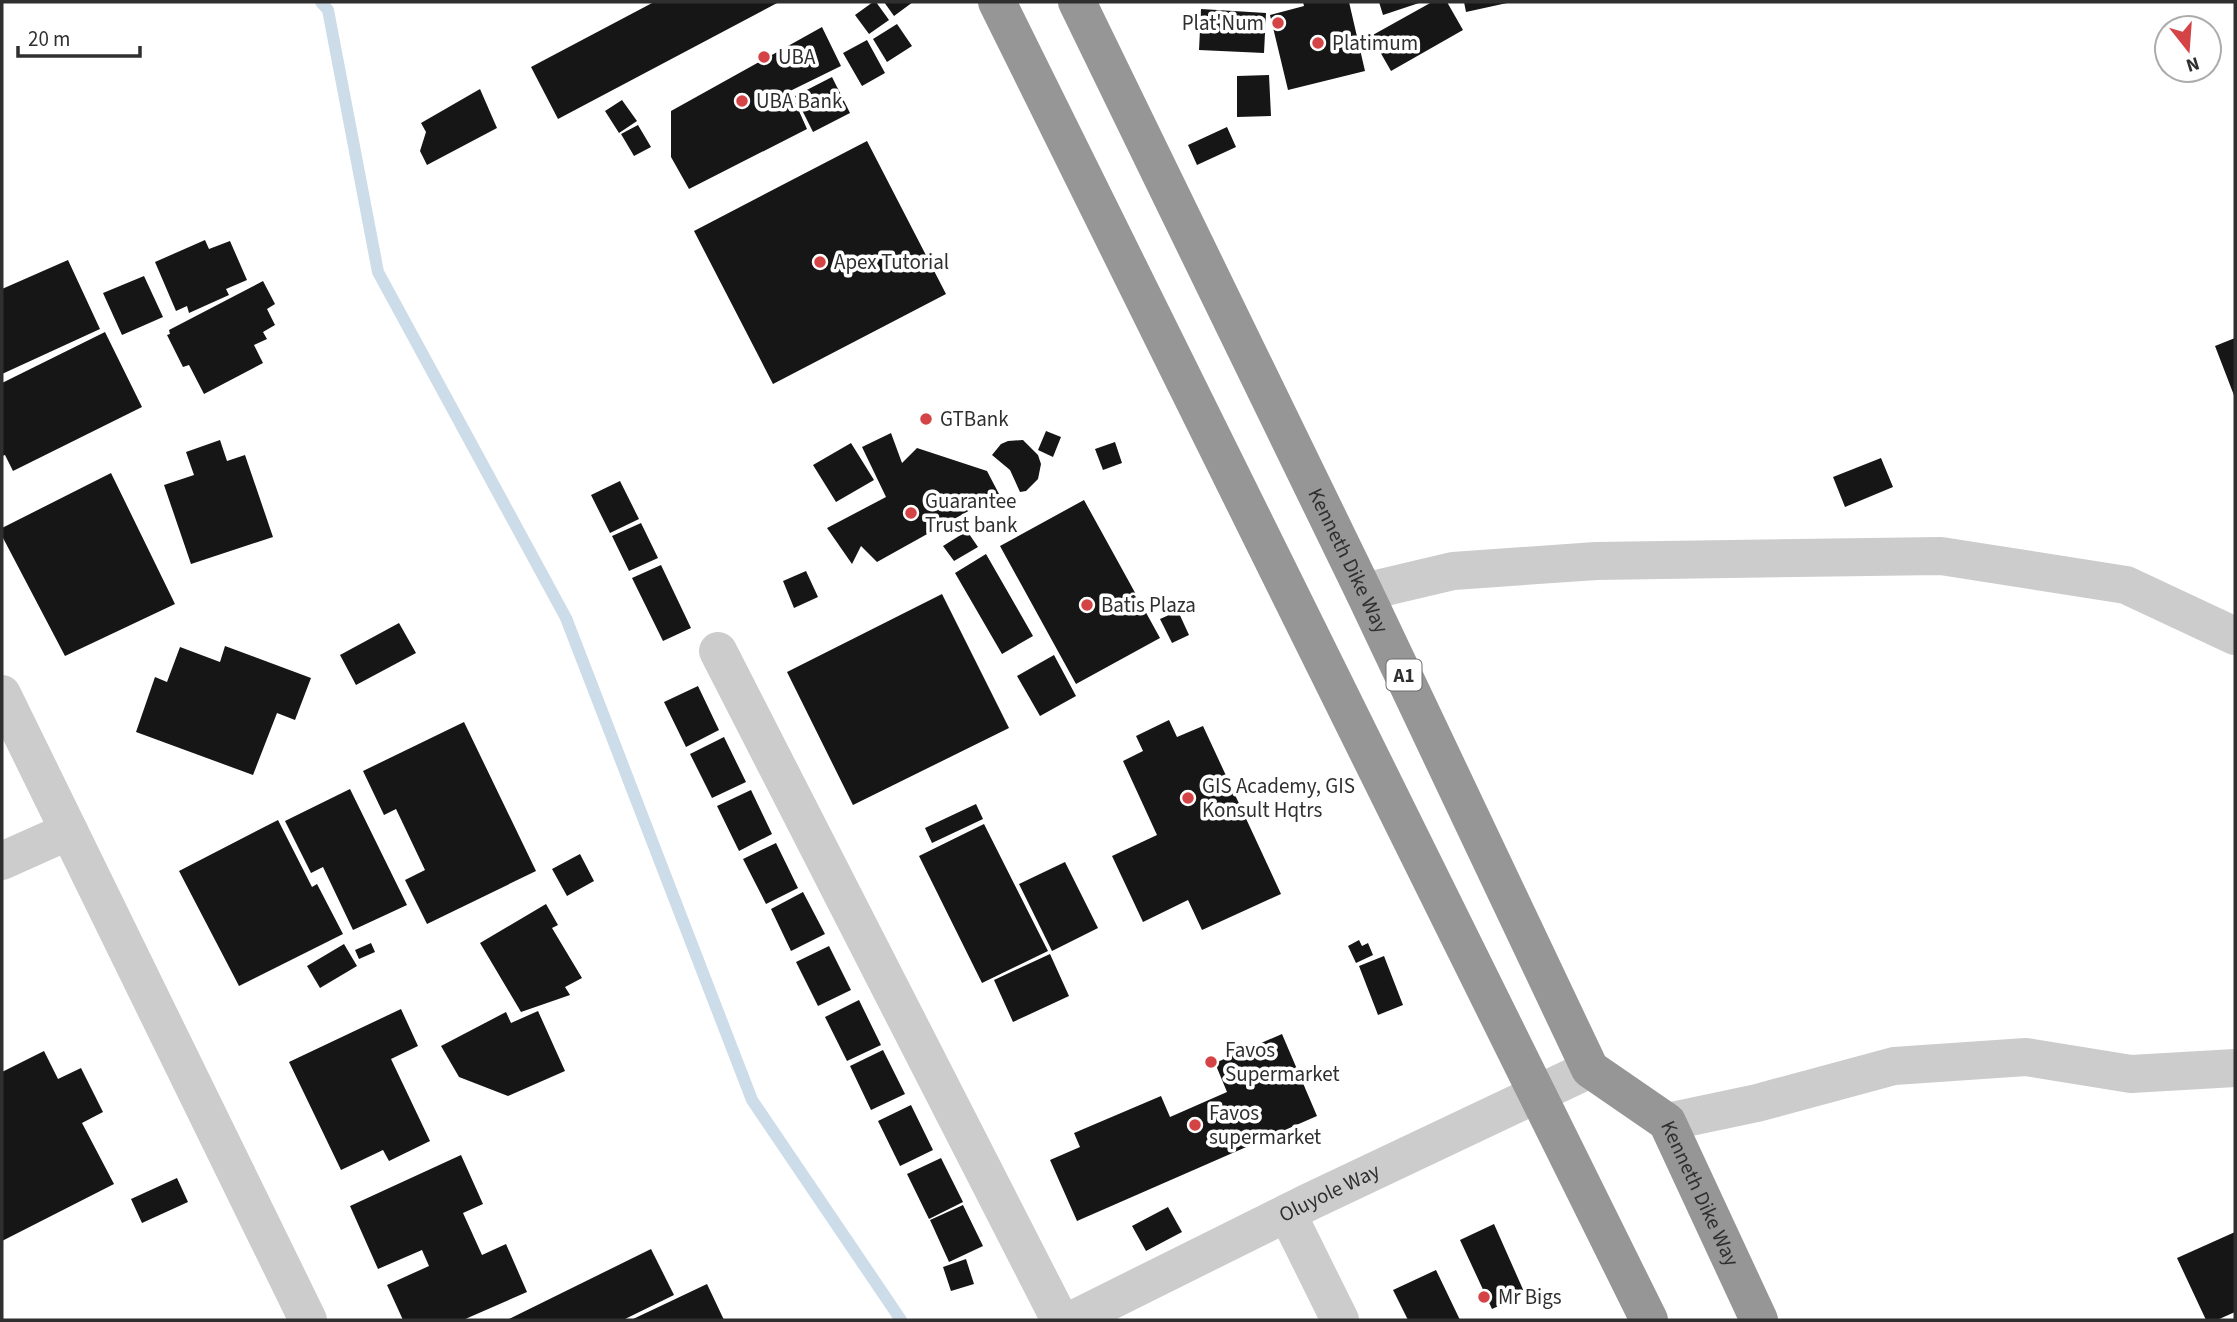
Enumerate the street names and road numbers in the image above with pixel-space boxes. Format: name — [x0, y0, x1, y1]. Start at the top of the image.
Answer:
street label: Kenneth Dike Way — [1301, 483, 1396, 638]
road number: A1 — [1386, 660, 1422, 690]
street label: Kenneth Dike Way — [1653, 1115, 1747, 1271]
street label: Oluyole Way — [1274, 1156, 1385, 1230]

